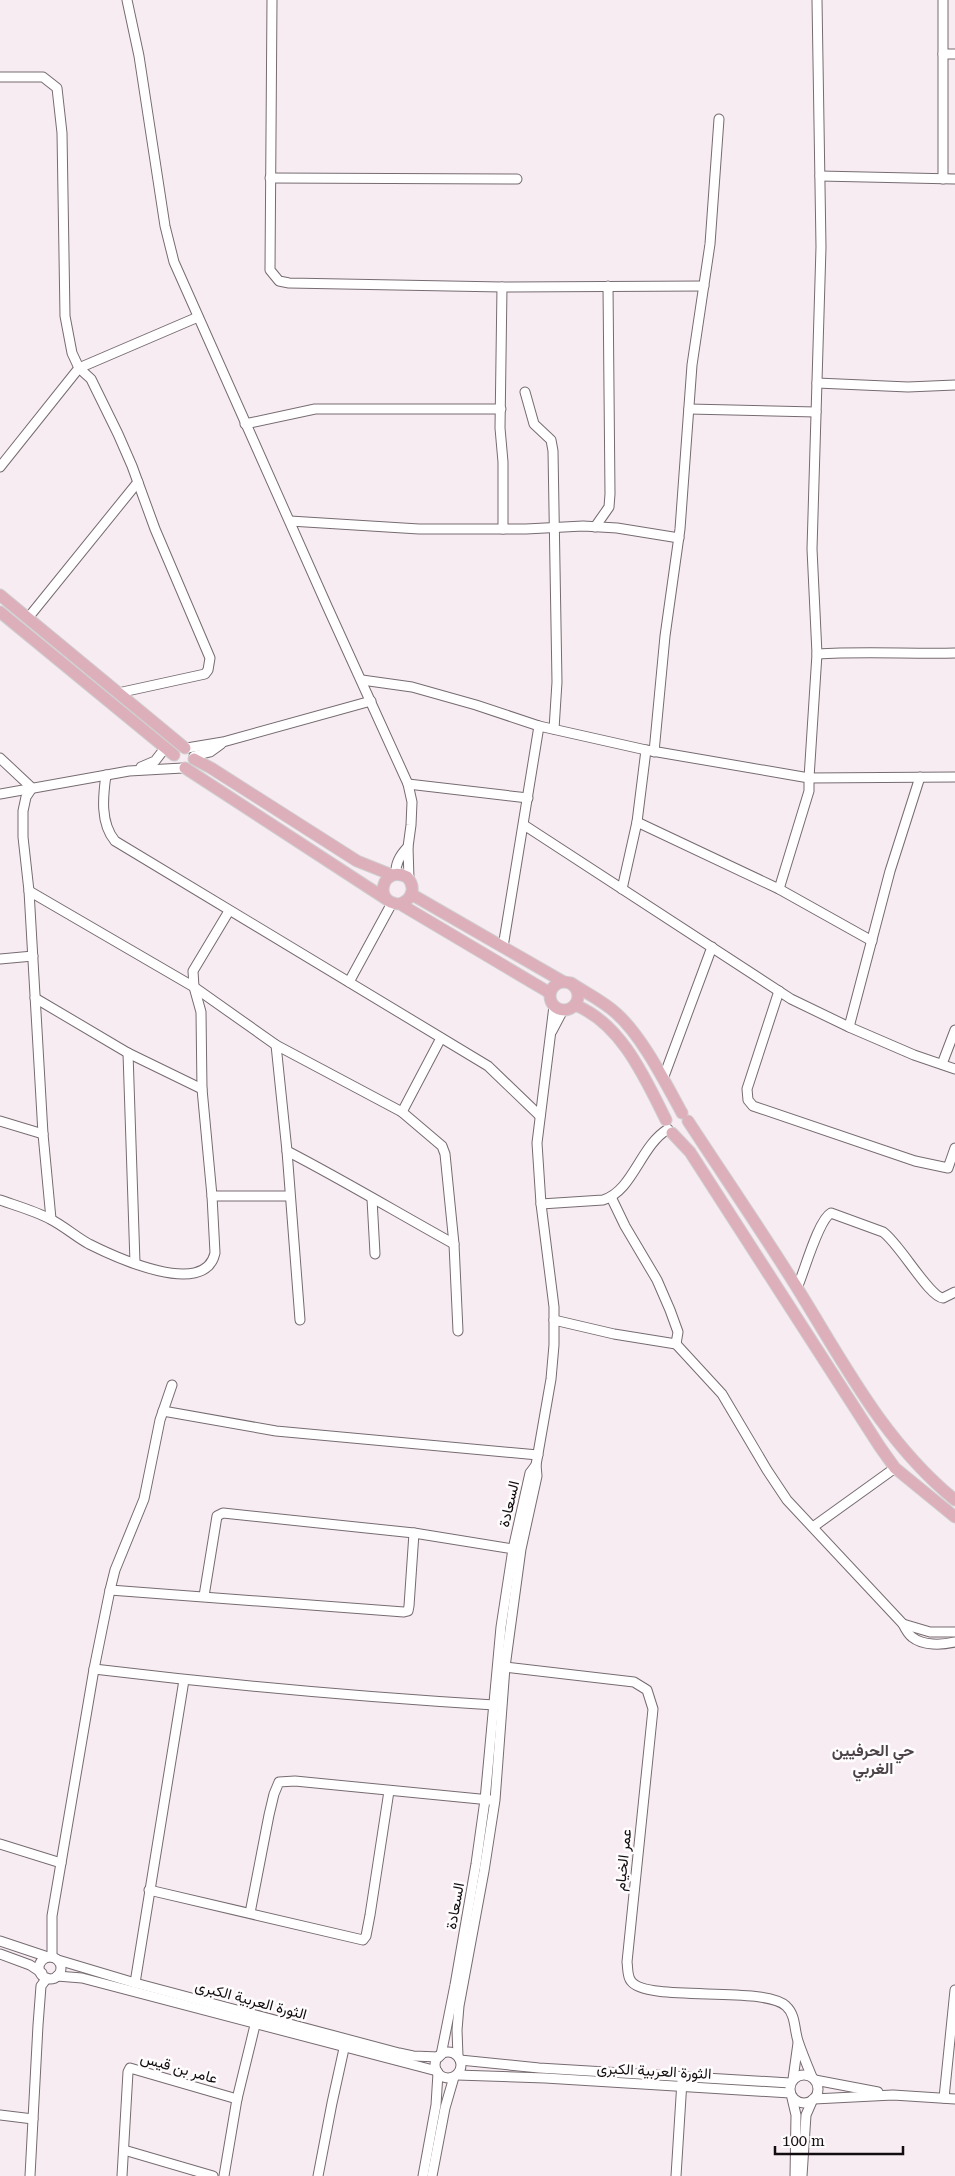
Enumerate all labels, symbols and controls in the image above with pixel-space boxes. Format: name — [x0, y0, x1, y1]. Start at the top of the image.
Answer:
street label: السعادة — [495, 1479, 523, 1529]
district label: حي الحرفيين الغربي — [832, 1741, 914, 1782]
street label: عمر الخيام — [611, 1828, 636, 1892]
street label: السعادة — [442, 1881, 468, 1931]
street label: الثورة العربية الكبرى — [193, 1976, 309, 2025]
street label: عامر بن قيس — [138, 2048, 220, 2089]
street label: الثورة العربية الكبرى — [596, 2059, 712, 2084]
scale bar — [775, 2124, 902, 2156]
text: 100 m — [782, 2132, 825, 2150]

